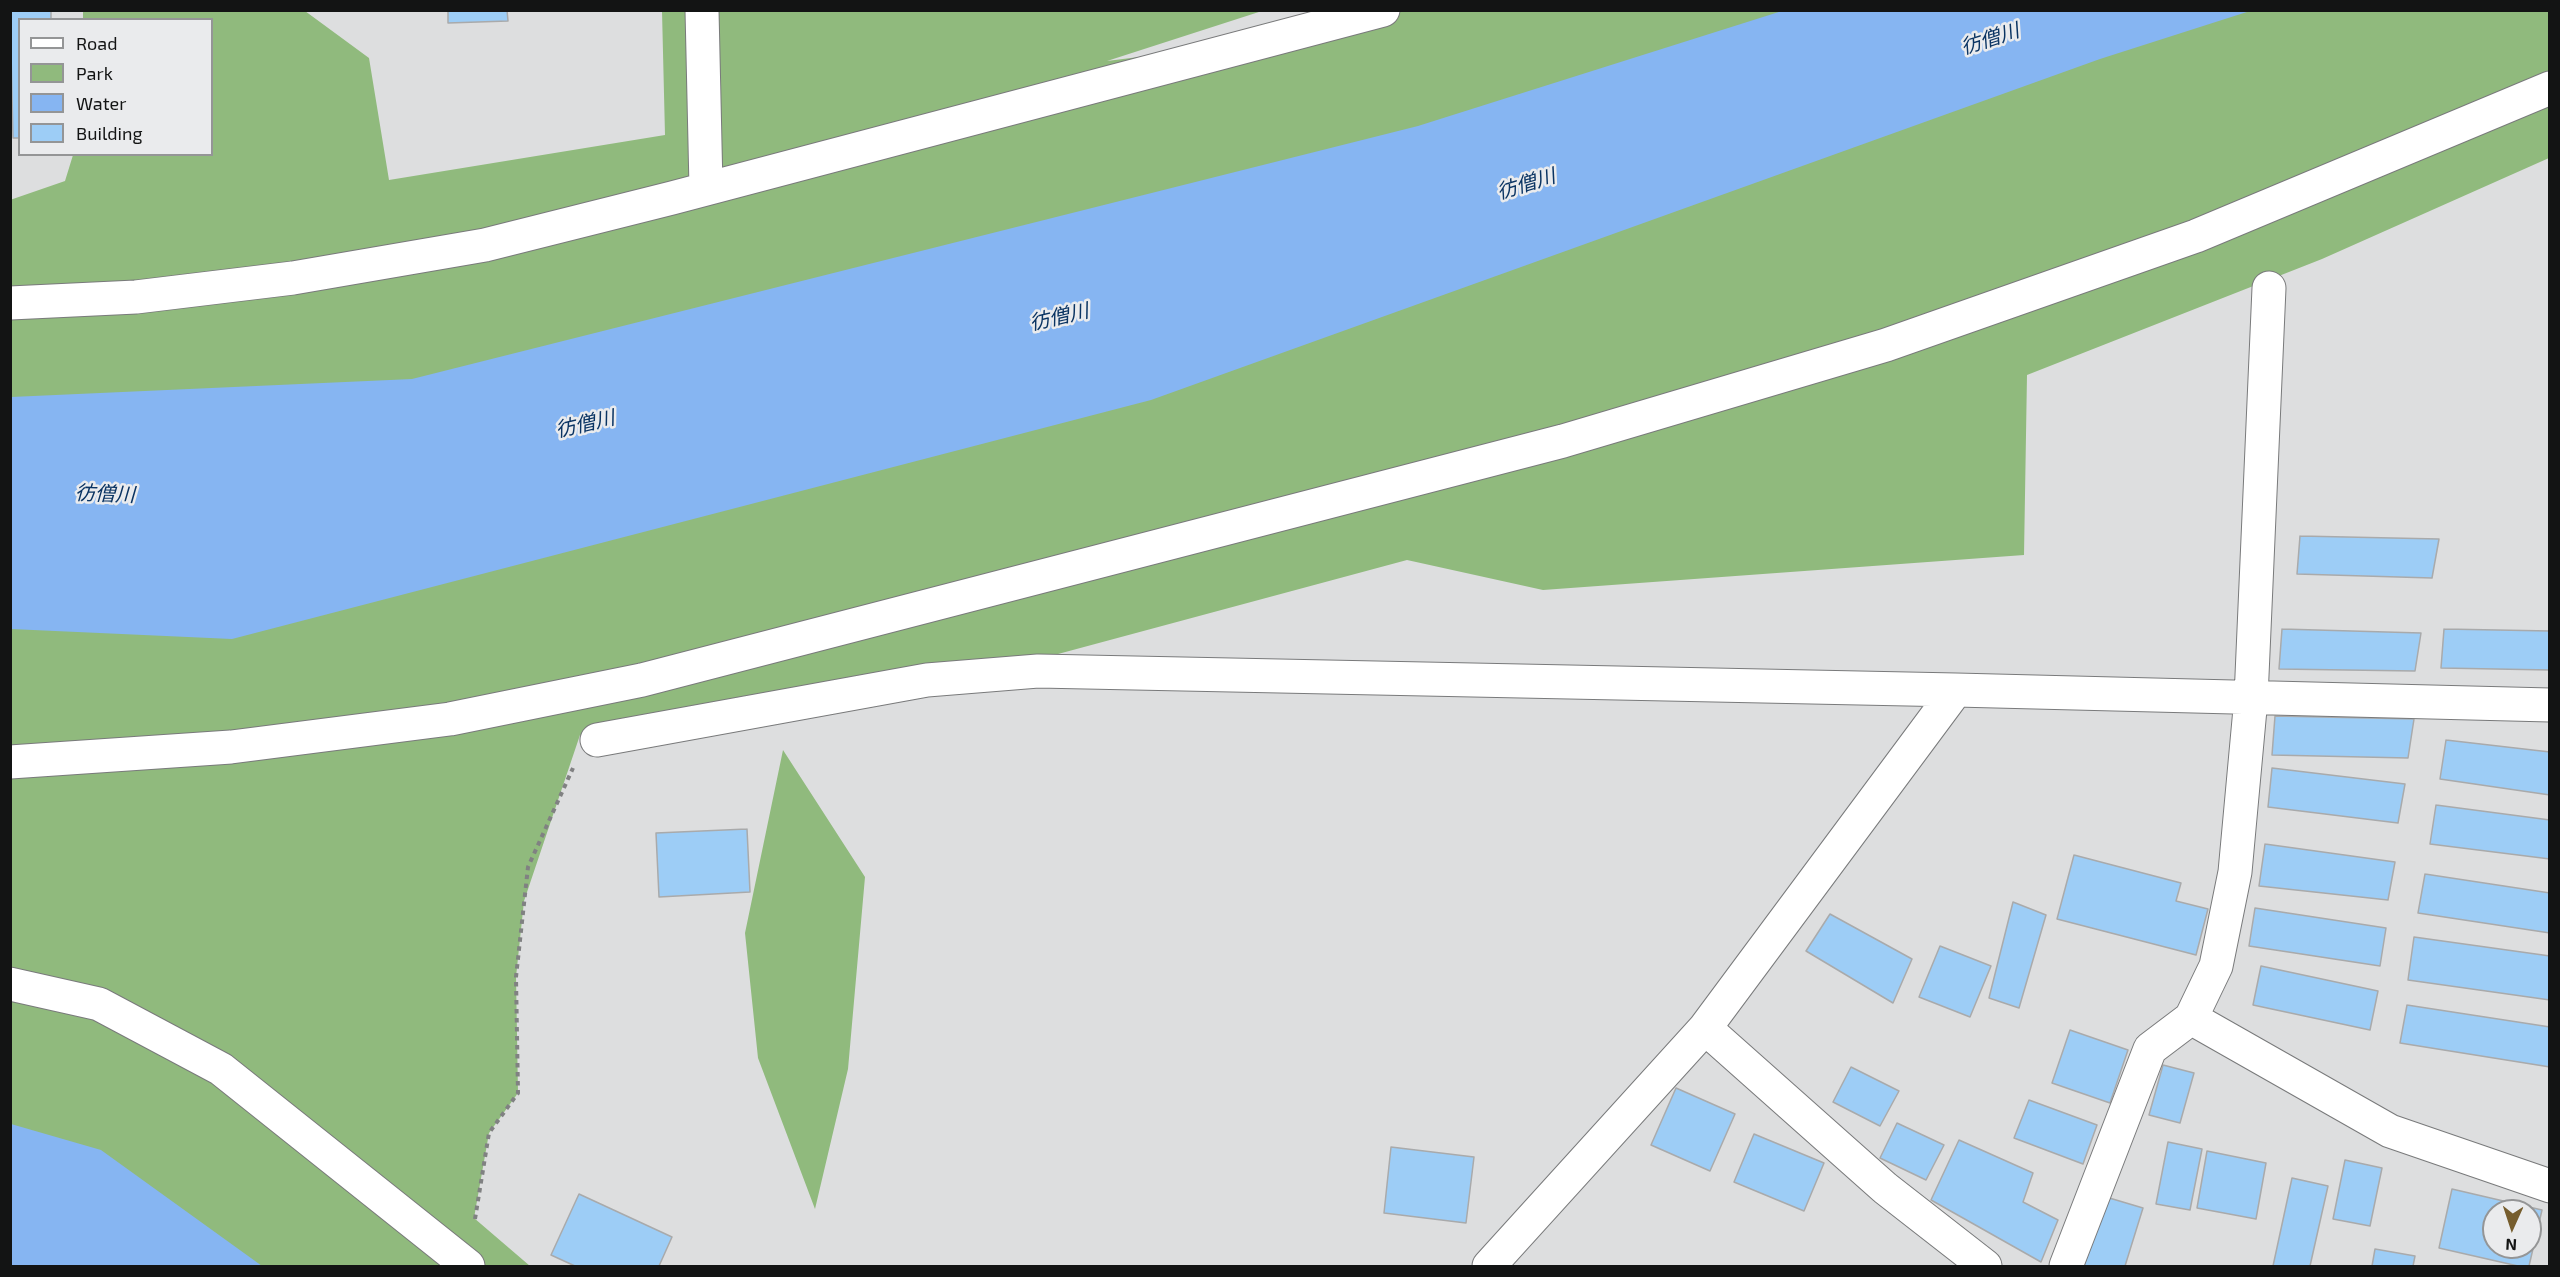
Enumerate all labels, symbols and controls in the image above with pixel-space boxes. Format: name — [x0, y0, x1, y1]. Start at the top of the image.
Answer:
legend — [18, 18, 213, 156]
water label: 彷僧川 — [1958, 18, 2022, 60]
text: Road — [76, 32, 117, 54]
text: Park — [76, 62, 113, 84]
text: Water — [76, 92, 126, 114]
text: Building — [76, 122, 143, 144]
water label: 彷僧川 — [1494, 164, 1558, 204]
water label: 彷僧川 — [1027, 299, 1091, 335]
water label: 彷僧川 — [553, 406, 617, 442]
water label: 彷僧川 — [75, 481, 135, 507]
north arrow — [2482, 1199, 2542, 1259]
text: N — [2505, 1236, 2517, 1255]

